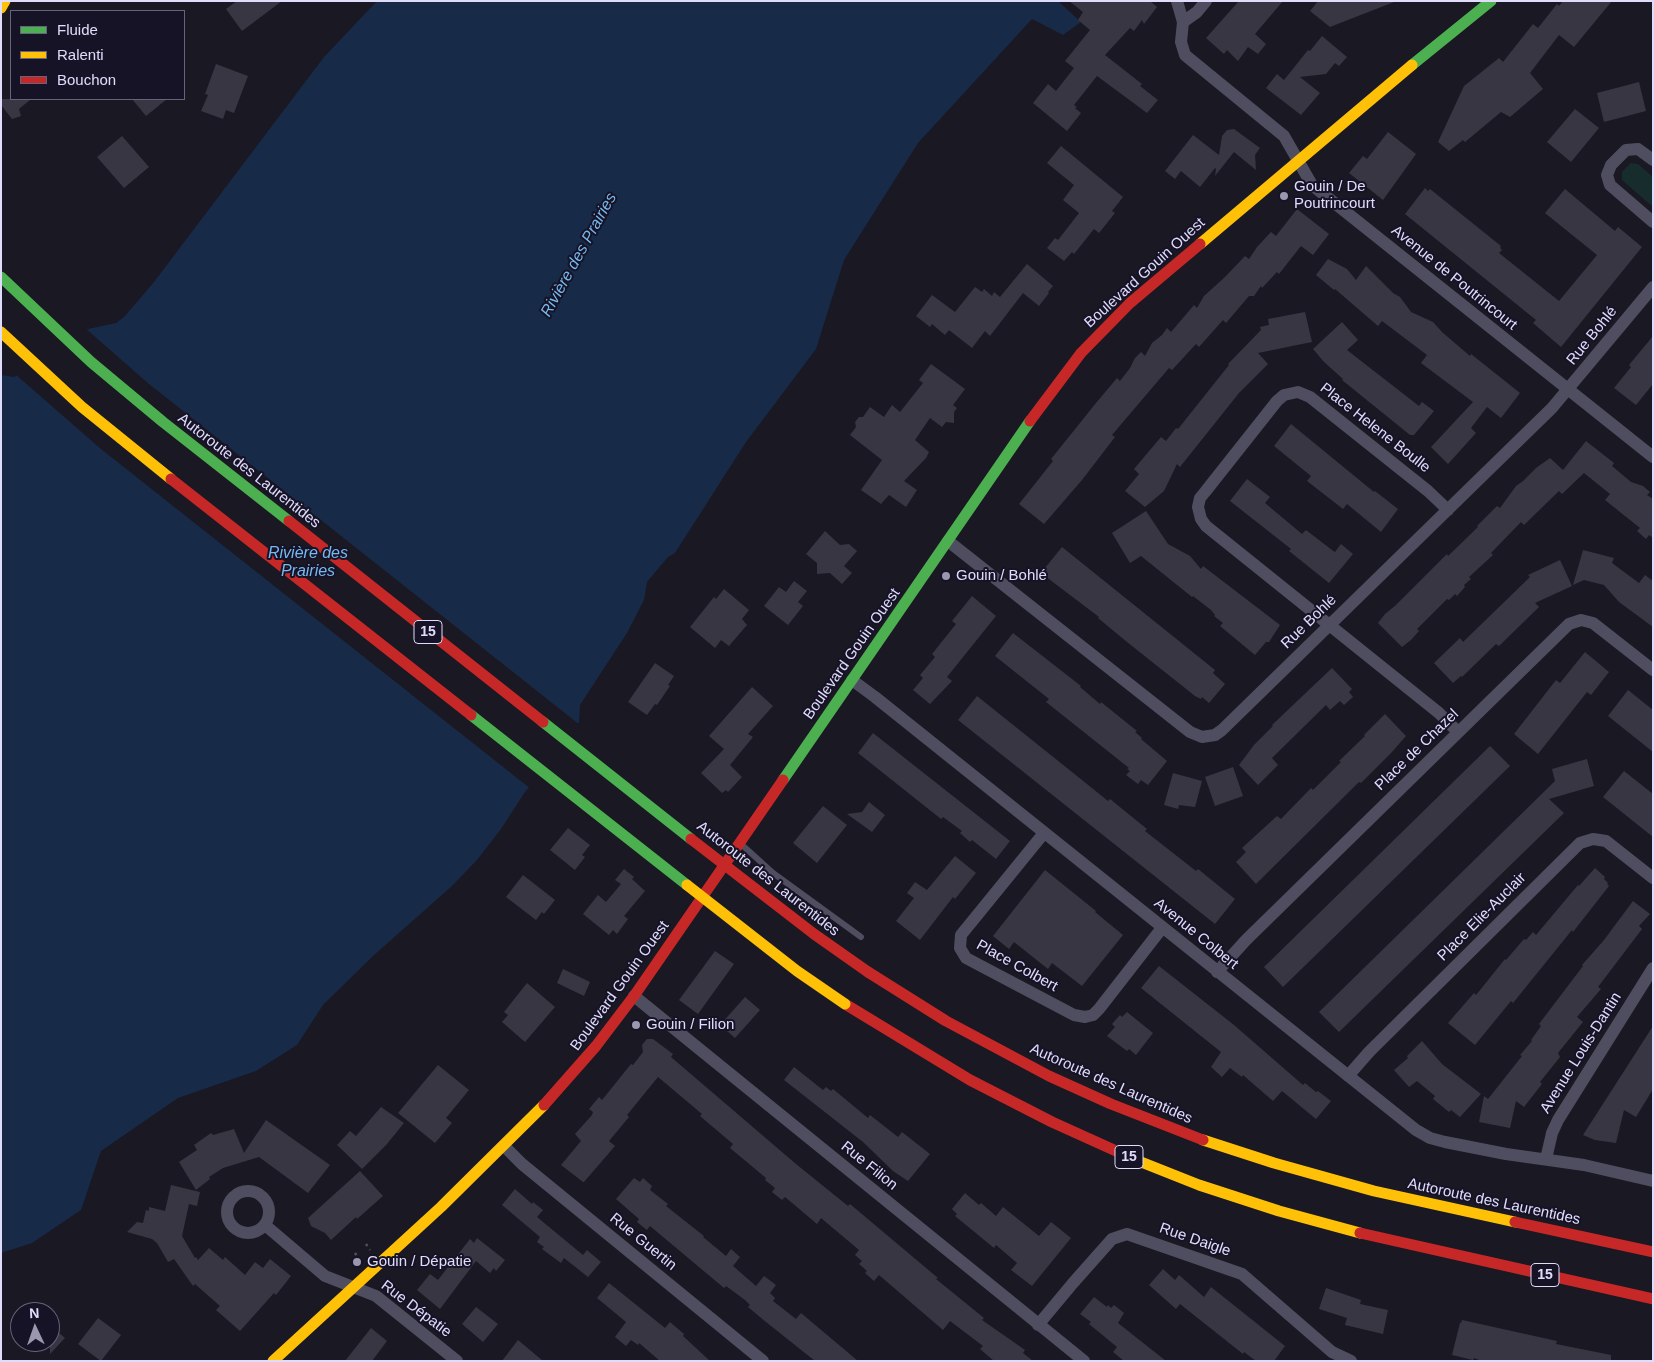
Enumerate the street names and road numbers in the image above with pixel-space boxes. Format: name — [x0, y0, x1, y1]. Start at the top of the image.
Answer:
street label: Boulevard Gouin Ouest — [1081, 214, 1209, 332]
street label: Avenue de Poutrincourt — [1388, 222, 1520, 334]
street label: Rue Bohlé — [1563, 303, 1621, 369]
street label: Place Helene Boulle — [1316, 379, 1434, 477]
street label: Autoroute des Laurentides — [174, 410, 324, 532]
street label: Boulevard Gouin Ouest — [800, 585, 904, 723]
street label: Rue Bohlé — [1278, 591, 1340, 653]
road number: 15 — [414, 620, 442, 644]
street label: Place de Chazel — [1371, 706, 1463, 794]
street label: Autoroute des Laurentides — [693, 818, 843, 940]
street label: Place Elie-Auclair — [1434, 869, 1530, 965]
street label: Avenue Colbert — [1150, 895, 1242, 973]
street label: Boulevard Gouin Ouest — [567, 918, 673, 1054]
street label: Place Colbert — [973, 936, 1061, 996]
street label: Avenue Louis-Dantin — [1537, 989, 1625, 1117]
street label: Autoroute des Laurentides — [1027, 1040, 1195, 1128]
street label: Rue Filion — [837, 1138, 901, 1194]
road number: 15 — [1115, 1146, 1143, 1168]
street label: Autoroute des Laurentides — [1406, 1175, 1582, 1229]
street label: Rue Guertin — [606, 1210, 680, 1274]
street label: Rue Daigle — [1157, 1219, 1233, 1261]
road number: 15 — [1531, 1264, 1559, 1286]
street label: Rue Dépatie — [377, 1277, 455, 1341]

